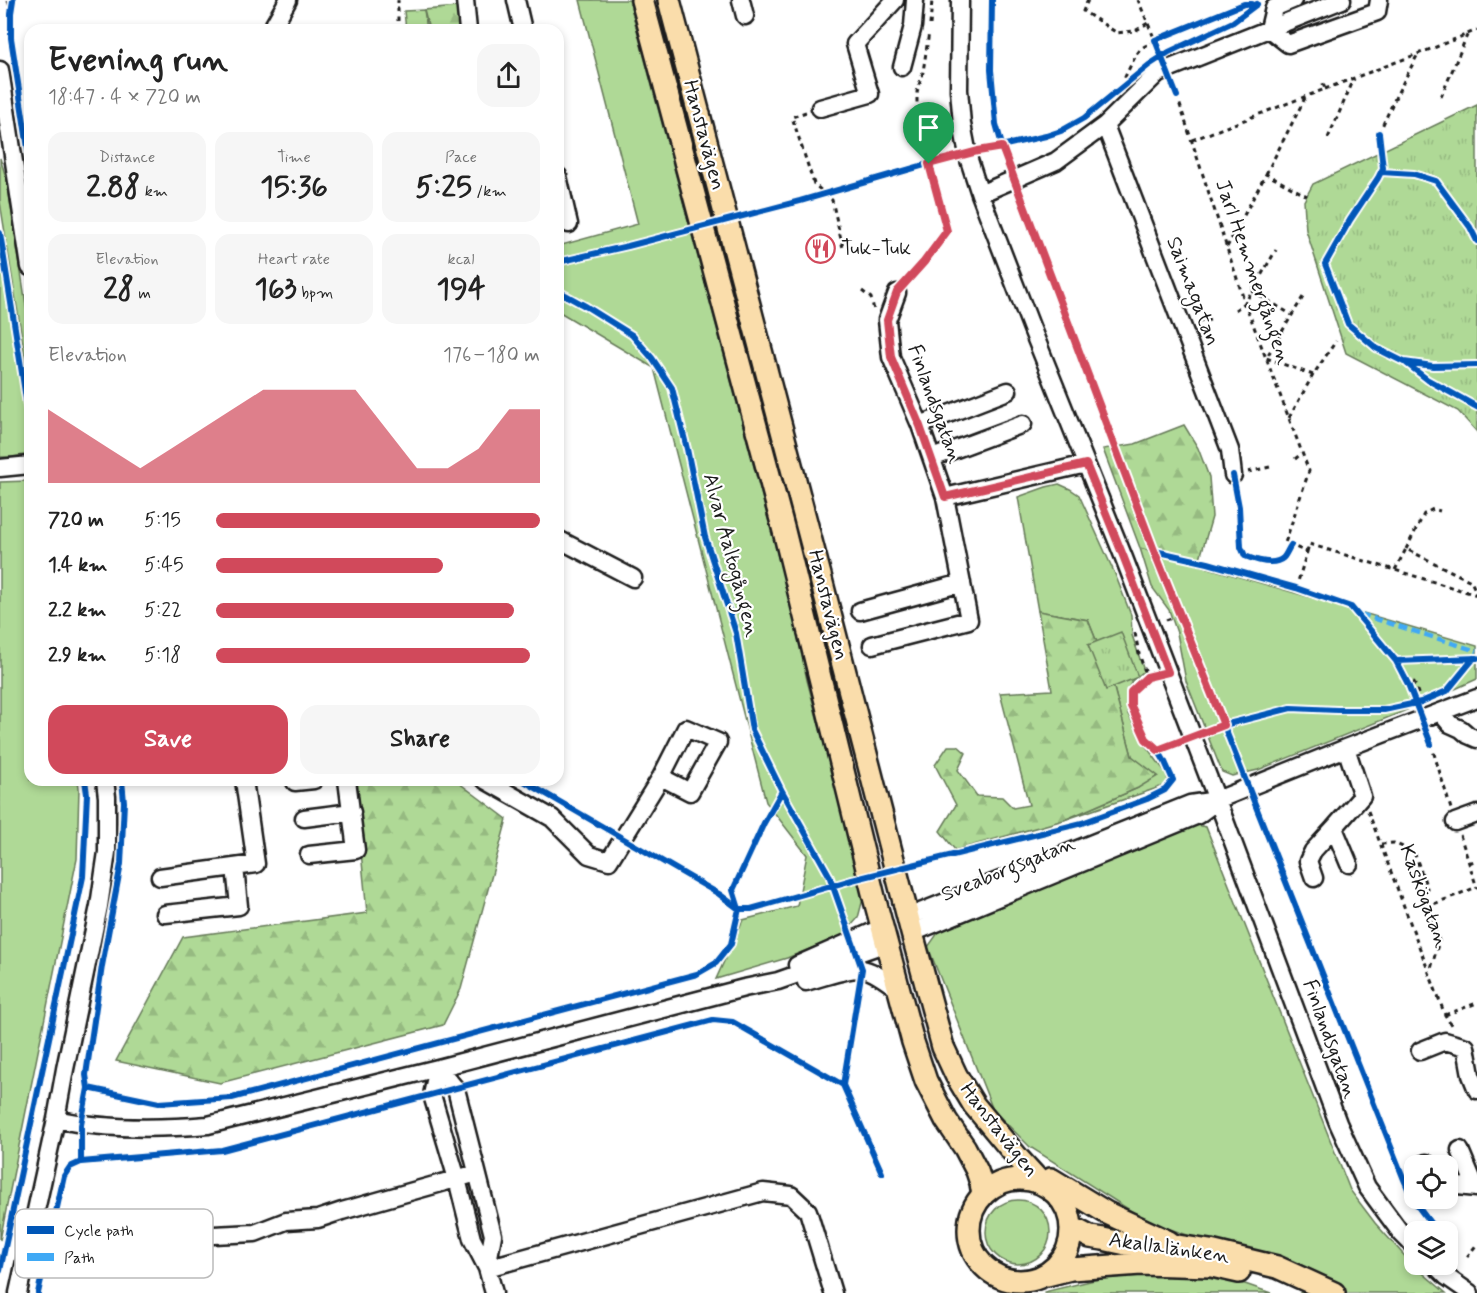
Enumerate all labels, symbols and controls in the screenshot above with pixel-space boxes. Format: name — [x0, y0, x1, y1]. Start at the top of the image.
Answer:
text: Evening run — [48, 39, 228, 83]
button: share — [477, 44, 540, 107]
street label: Hanstavägen — [676, 77, 732, 193]
text: 18:47 · 4 × 720 m — [48, 84, 201, 111]
pin — [903, 102, 954, 164]
icon: arrive — [912, 111, 945, 144]
text: Distance — [99, 147, 155, 168]
text: Time — [277, 147, 311, 168]
text: Pace — [445, 147, 477, 168]
text: 2.88 — [86, 168, 140, 207]
text: 15:36 — [260, 168, 328, 207]
text: 5:25 — [415, 168, 472, 207]
street label: Jarl Hemmergången — [1206, 176, 1298, 369]
text: km — [140, 181, 168, 202]
text: /km — [472, 181, 507, 202]
restaurant icon: Tuk-Tuk — [804, 232, 836, 264]
street label: Saimagatan — [1158, 232, 1227, 350]
place label: Tuk-Tuk — [841, 234, 911, 262]
text: Elevation — [96, 249, 159, 270]
text: Heart rate — [258, 249, 330, 270]
text: kcal — [448, 249, 474, 270]
text: 28 — [103, 270, 134, 309]
text: 163 — [255, 270, 297, 309]
text: 194 — [437, 270, 485, 309]
text: m — [134, 283, 151, 304]
text: bpm — [297, 283, 333, 304]
street label: Finlandsgatan — [901, 341, 970, 468]
text: Elevation — [48, 342, 127, 369]
text: 176–180 m — [443, 342, 540, 369]
street label: Alvar Aaltogången — [694, 470, 766, 641]
text: 720 m — [48, 507, 104, 534]
text: 5:15 — [144, 507, 181, 534]
street label: Hanstavägen — [801, 547, 855, 663]
text: 1.4 km — [48, 552, 107, 579]
text: 5:45 — [144, 552, 184, 579]
text: 2.2 km — [48, 597, 106, 624]
text: 5:22 — [144, 597, 182, 624]
text: 2.9 km — [48, 642, 106, 669]
text: 5:18 — [144, 642, 181, 669]
button: Save — [48, 705, 288, 774]
button: Share — [300, 705, 540, 774]
street label: Sveaborgsgatan — [937, 829, 1080, 910]
street label: Kaskögatan — [1392, 841, 1456, 952]
street label: Finlandsgatan — [1296, 976, 1365, 1103]
street label: Hanstavägen — [953, 1077, 1045, 1183]
map controls — [1404, 1155, 1458, 1275]
button: locate — [1404, 1155, 1458, 1209]
legend — [15, 1209, 213, 1278]
text: Cycle path — [64, 1221, 134, 1242]
button: layers — [1404, 1221, 1458, 1275]
street label: Akallalänken — [1107, 1226, 1232, 1270]
text: Path — [64, 1248, 95, 1269]

